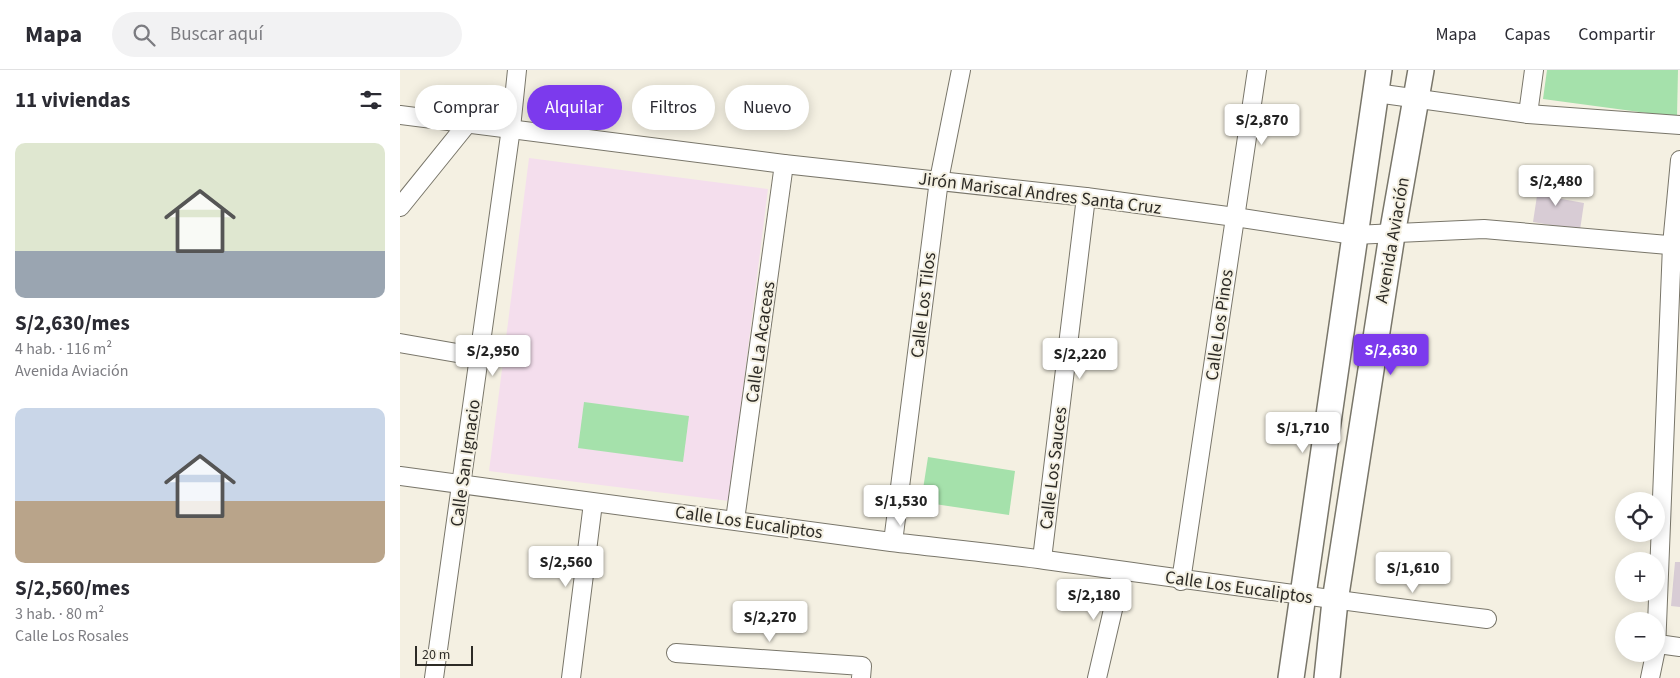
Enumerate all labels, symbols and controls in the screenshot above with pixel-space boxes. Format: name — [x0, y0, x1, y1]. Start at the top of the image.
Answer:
search box — [112, 12, 462, 57]
text: Mapa — [25, 17, 82, 52]
icon: search — [130, 21, 158, 49]
text: Buscar aquí — [170, 21, 263, 48]
text: Mapa — [1436, 22, 1477, 47]
text: Capas — [1505, 22, 1550, 47]
text: Compartir — [1578, 22, 1655, 47]
text: 11 viviendas — [15, 85, 130, 115]
chip: Comprar — [415, 85, 517, 130]
chip: Alquilar — [527, 85, 622, 130]
chip: Filtros — [632, 85, 715, 130]
chip: Nuevo — [725, 85, 809, 130]
icon: filters — [357, 86, 385, 114]
pin: S/2,870 — [1216, 104, 1308, 146]
text: S/2,870 — [1236, 109, 1288, 131]
pin: S/2,480 — [1510, 164, 1602, 207]
street label: Jirón Mariscal Andres Santa Cruz — [917, 166, 1163, 221]
text: S/2,480 — [1530, 170, 1582, 192]
street label: Avenida Aviación — [1369, 175, 1416, 305]
icon: home — [155, 176, 245, 266]
street label: Calle Los Tilos — [905, 251, 942, 359]
street label: Calle Los Pinos — [1199, 268, 1240, 382]
street label: Calle La Acaceas — [740, 280, 781, 404]
text: S/2,630/mes — [15, 308, 130, 338]
pin: S/2,950 — [447, 334, 539, 377]
pin: S/2,630 — [1345, 334, 1437, 376]
text: 4 hab. · 116 m² — [15, 338, 112, 360]
pin: S/2,220 — [1034, 338, 1126, 380]
text: S/2,630 — [1365, 339, 1417, 361]
text: S/2,950 — [467, 340, 519, 362]
text: S/2,220 — [1054, 343, 1106, 365]
text: Avenida Aviación — [15, 360, 128, 382]
street label: Calle San Ignacio — [444, 398, 487, 528]
street label: Calle Los Sauces — [1034, 405, 1073, 531]
pin: S/1,710 — [1257, 412, 1349, 454]
text: S/1,710 — [1277, 417, 1329, 439]
icon: home — [155, 441, 245, 531]
pin: S/1,530 — [855, 484, 947, 527]
text: S/1,530 — [875, 490, 927, 512]
map controls — [1615, 492, 1665, 662]
button: locate — [1615, 492, 1665, 542]
street label: Calle Los Eucaliptos — [674, 500, 824, 545]
pin: S/2,560 — [520, 546, 612, 588]
text: S/2,560 — [540, 551, 592, 573]
pin: S/1,610 — [1367, 552, 1459, 594]
button: + — [1615, 552, 1665, 602]
text: S/1,610 — [1387, 557, 1439, 579]
street label: Calle Los Eucaliptos — [1164, 565, 1314, 610]
text: S/2,560/mes — [15, 573, 130, 603]
pin: S/2,180 — [1048, 578, 1140, 621]
text: S/2,180 — [1068, 584, 1120, 606]
pin: S/2,270 — [724, 600, 816, 643]
text: 3 hab. · 80 m² — [15, 603, 104, 625]
text: S/2,270 — [744, 606, 796, 628]
button: − — [1615, 612, 1665, 662]
text: Calle Los Rosales — [15, 625, 129, 647]
scale bar — [415, 643, 472, 666]
text: 20 m — [422, 645, 450, 665]

